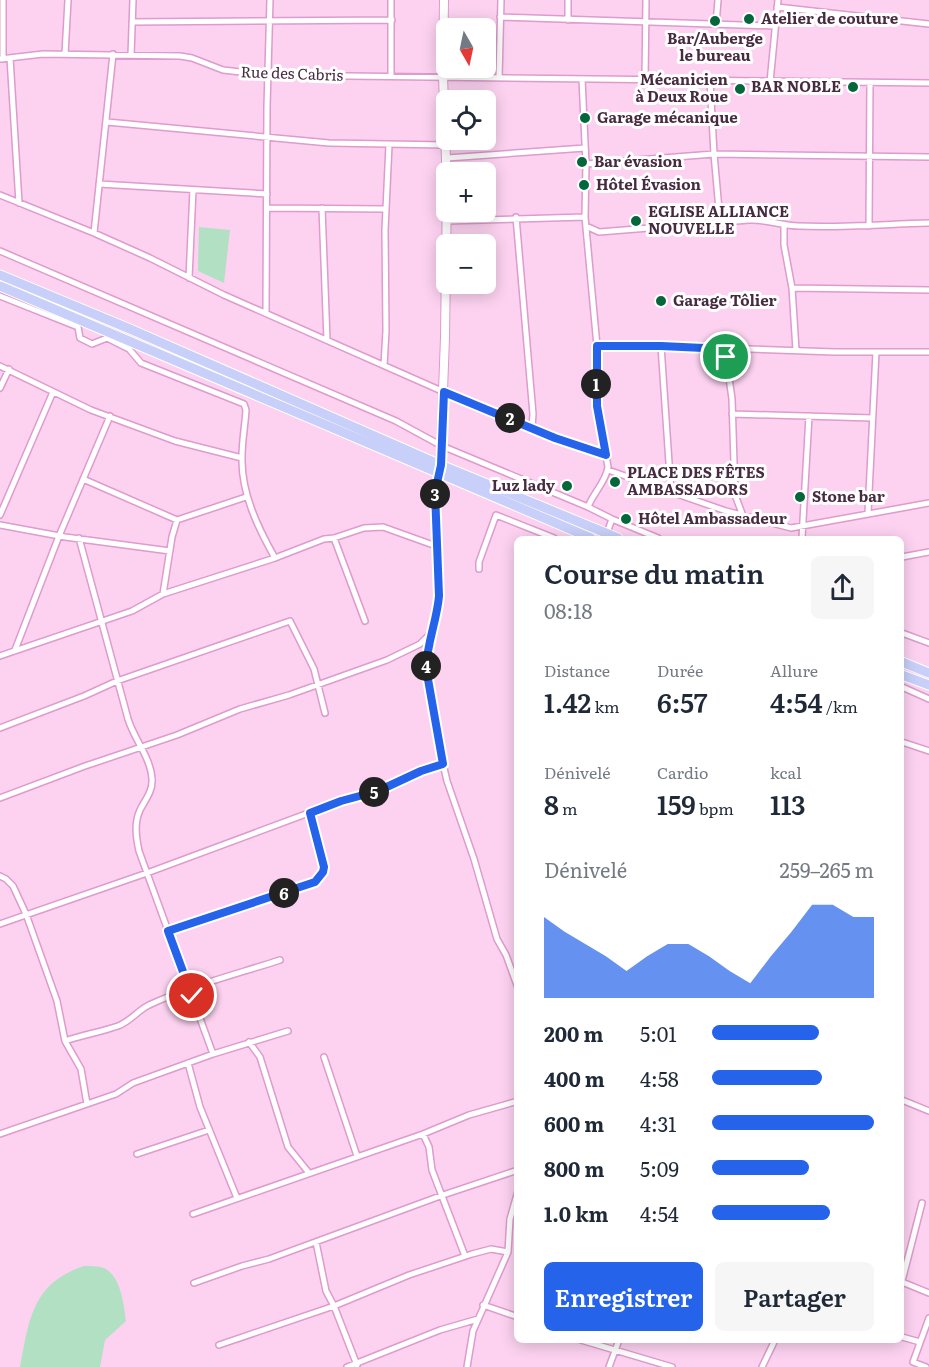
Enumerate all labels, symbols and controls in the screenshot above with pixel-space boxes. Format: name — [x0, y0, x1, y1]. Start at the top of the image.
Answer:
place label: Atelier de couture — [761, 6, 899, 29]
marker: Atelier de couture — [742, 12, 756, 26]
marker: Bar/Auberge le bureau — [708, 14, 722, 28]
north arrow — [436, 18, 496, 78]
map controls — [436, 18, 496, 294]
place label: Bar/Auberge le bureau — [667, 26, 763, 66]
street label: Rue des Cabris — [240, 59, 344, 86]
place label: Mécanicien à Deux Roue — [635, 67, 729, 107]
place label: BAR NOBLE — [751, 74, 841, 97]
marker: BAR NOBLE — [846, 80, 860, 94]
marker: Mécanicien à Deux Roue — [733, 82, 747, 96]
button: locate — [436, 90, 496, 150]
place label: Garage mécanique — [597, 105, 738, 128]
marker: Garage mécanique — [578, 111, 592, 125]
place label: Bar évasion — [594, 149, 683, 172]
marker: Bar évasion — [575, 155, 589, 169]
button: + — [436, 162, 496, 222]
place label: Hôtel Évasion — [596, 172, 701, 195]
marker: Hôtel Évasion — [577, 178, 591, 192]
place label: EGLISE ALLIANCE NOUVELLE — [648, 199, 789, 239]
marker: EGLISE ALLIANCE NOUVELLE — [629, 214, 643, 228]
button: − — [436, 234, 496, 294]
place label: Garage Tôlier — [673, 288, 777, 311]
marker: Garage Tôlier — [654, 294, 668, 308]
pin — [700, 331, 751, 382]
icon: arrive — [709, 340, 742, 373]
pin: 1 — [581, 369, 611, 399]
text: 1 — [593, 372, 599, 396]
pin: 2 — [495, 403, 525, 433]
text: 2 — [506, 406, 514, 430]
place label: PLACE DES FÊTES AMBASSADORS — [627, 460, 765, 500]
place label: Luz lady — [492, 473, 556, 496]
marker: PLACE DES FÊTES AMBASSADORS — [608, 475, 622, 489]
pin: 3 — [420, 479, 450, 509]
marker: Luz lady — [560, 479, 574, 493]
text: 3 — [431, 482, 439, 506]
place label: Stone bar — [812, 484, 885, 507]
marker: Stone bar — [793, 490, 807, 504]
place label: Hôtel Ambassadeur — [638, 506, 787, 529]
marker: Hôtel Ambassadeur — [619, 512, 633, 526]
text: Course du matin — [544, 552, 764, 592]
button: share — [811, 556, 874, 619]
text: 08:18 — [544, 595, 592, 625]
pin: 4 — [411, 651, 441, 681]
text: 4 — [421, 654, 431, 678]
text: Distance — [544, 658, 610, 682]
text: Durée — [657, 658, 703, 682]
text: Allure — [770, 658, 818, 682]
text: 1.42 — [544, 682, 591, 721]
text: 6:57 — [657, 682, 707, 721]
text: 4:54 — [770, 682, 823, 721]
text: km — [591, 694, 620, 718]
text: /km — [823, 694, 858, 718]
text: Dénivelé — [544, 760, 610, 784]
text: Cardio — [657, 760, 708, 784]
text: kcal — [770, 760, 802, 784]
pin: 5 — [359, 777, 389, 807]
text: 5 — [370, 780, 378, 804]
text: 8 — [544, 784, 559, 823]
text: 159 — [657, 784, 696, 823]
text: 113 — [770, 784, 806, 823]
text: m — [559, 796, 578, 820]
text: bpm — [696, 796, 734, 820]
text: Dénivelé — [544, 854, 627, 884]
text: 259–265 m — [780, 854, 874, 884]
pin: 6 — [269, 878, 299, 908]
text: 6 — [279, 881, 289, 905]
pin — [166, 970, 217, 1021]
icon: check — [175, 979, 208, 1012]
text: 200 m — [544, 1018, 603, 1048]
text: 5:01 — [640, 1018, 677, 1048]
text: 400 m — [544, 1063, 605, 1093]
text: 4:58 — [640, 1063, 679, 1093]
text: 600 m — [544, 1108, 604, 1138]
text: 4:31 — [640, 1108, 676, 1138]
text: 800 m — [544, 1153, 604, 1183]
text: 5:09 — [640, 1153, 679, 1183]
text: 1.0 km — [544, 1198, 609, 1228]
text: 4:54 — [640, 1198, 679, 1228]
button: Enregistrer — [544, 1262, 703, 1331]
button: Partager — [715, 1262, 874, 1331]

